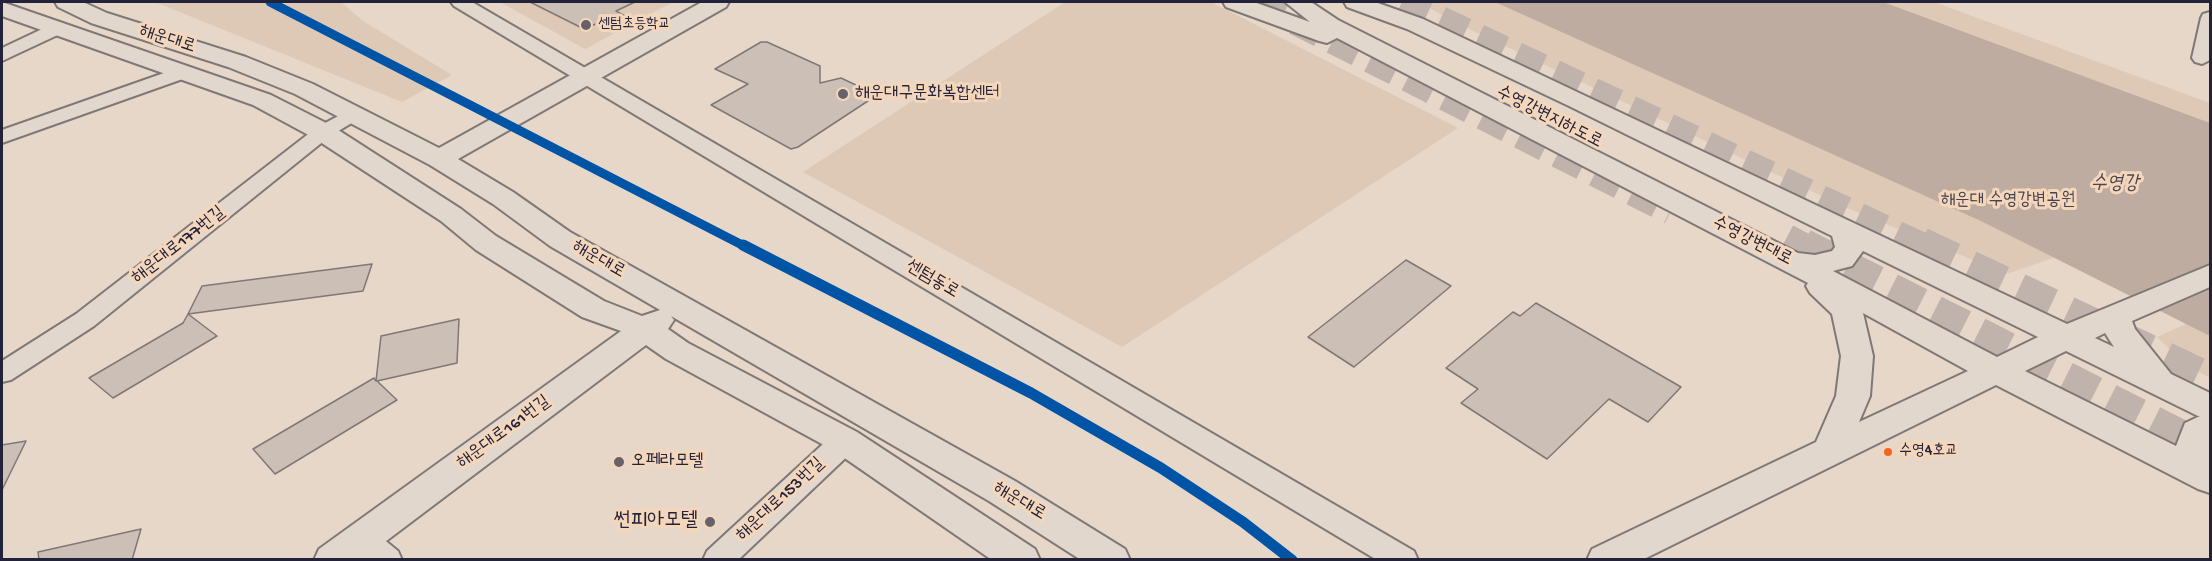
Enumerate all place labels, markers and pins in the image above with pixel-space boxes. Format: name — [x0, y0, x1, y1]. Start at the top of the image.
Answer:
place label: 센텀초등학교 — [598, 16, 670, 34]
marker: 센텀초등학교 — [579, 18, 593, 32]
place label: 해운대구문화복합센터 — [855, 83, 1000, 105]
marker: 해운대구문화복합센터 — [836, 87, 850, 101]
place label: 수영4호교 — [1899, 442, 1958, 462]
marker: 수영4호교 — [1882, 446, 1894, 458]
place label: 오페라모텔 — [631, 451, 703, 473]
marker: 오페라모텔 — [612, 455, 626, 469]
place label: 썬피아모텔 — [614, 509, 698, 535]
marker: 썬피아모텔 — [703, 515, 717, 529]

